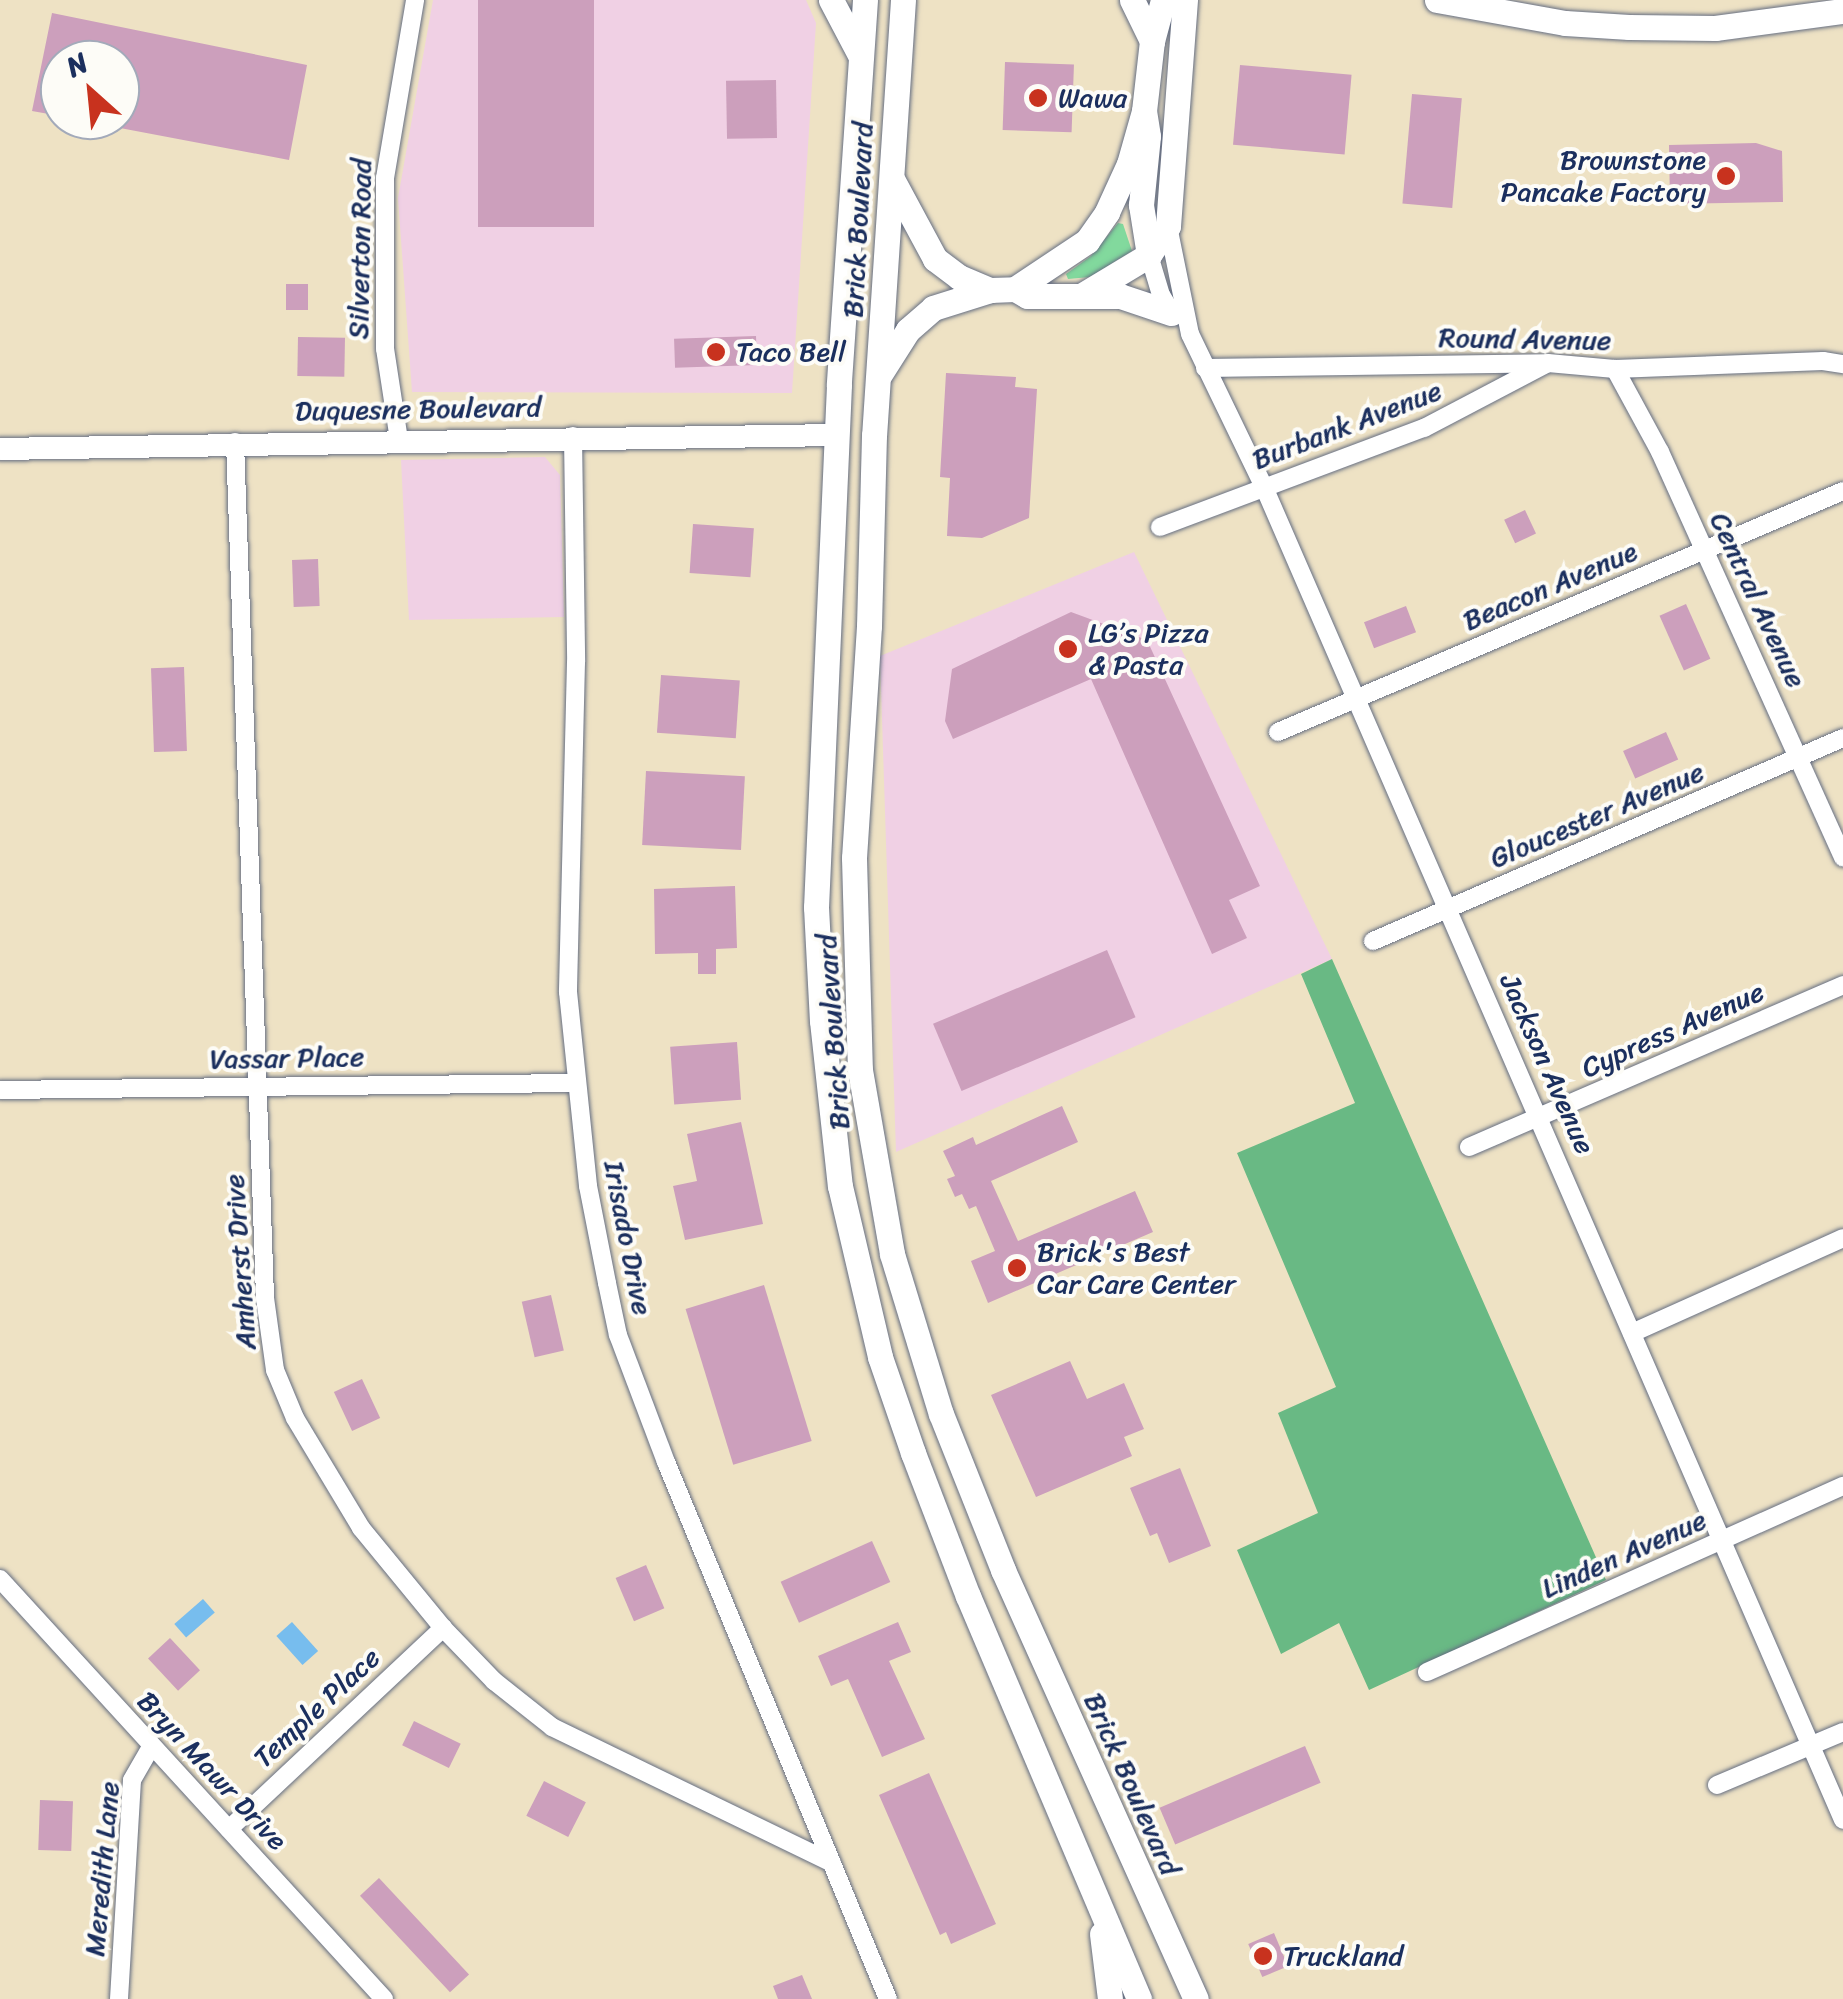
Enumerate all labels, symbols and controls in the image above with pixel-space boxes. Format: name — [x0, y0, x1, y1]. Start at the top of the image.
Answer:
text: N — [57, 38, 97, 91]
north arrow — [40, 40, 140, 140]
place label: Wawa — [1058, 81, 1127, 115]
marker: Wawa — [1027, 87, 1049, 109]
street label: Brick Boulevard — [836, 122, 880, 318]
place label: Brownstone Pancake Factory — [1500, 143, 1706, 209]
street label: Silverton Road — [342, 158, 378, 340]
marker: Brownstone Pancake Factory — [1715, 165, 1737, 187]
street label: Round Avenue — [1438, 321, 1612, 357]
place label: Taco Bell — [736, 335, 847, 369]
marker: Taco Bell — [705, 341, 727, 363]
street label: Burbank Avenue — [1248, 373, 1446, 477]
street label: Duquesne Boulevard — [295, 390, 541, 428]
street label: Central Avenue — [1703, 507, 1813, 693]
street label: Beacon Avenue — [1458, 534, 1642, 638]
place label: LG’s Pizza & Pasta — [1088, 616, 1210, 682]
marker: LG’s Pizza & Pasta — [1057, 638, 1079, 660]
street label: Gloucester Avenue — [1485, 755, 1709, 875]
street label: Brick Boulevard — [809, 934, 857, 1130]
street label: Jackson Avenue — [1492, 969, 1602, 1159]
street label: Cypress Avenue — [1577, 975, 1769, 1085]
street label: Vassar Place — [209, 1040, 365, 1076]
street label: Irisado Drive — [597, 1158, 659, 1318]
street label: Amherst Drive — [217, 1173, 263, 1351]
place label: Brick's Best Car Care Center — [1037, 1235, 1237, 1301]
marker: Brick's Best Car Care Center — [1006, 1257, 1028, 1279]
street label: Linden Avenue — [1536, 1503, 1712, 1605]
street label: Temple Place — [247, 1641, 387, 1775]
street label: Bryn Mawr Drive — [130, 1685, 294, 1857]
street label: Brick Boulevard — [1077, 1688, 1187, 1880]
street label: Meredith Lane — [78, 1780, 126, 1958]
place label: Truckland — [1283, 1939, 1403, 1973]
marker: Truckland — [1252, 1945, 1274, 1967]

